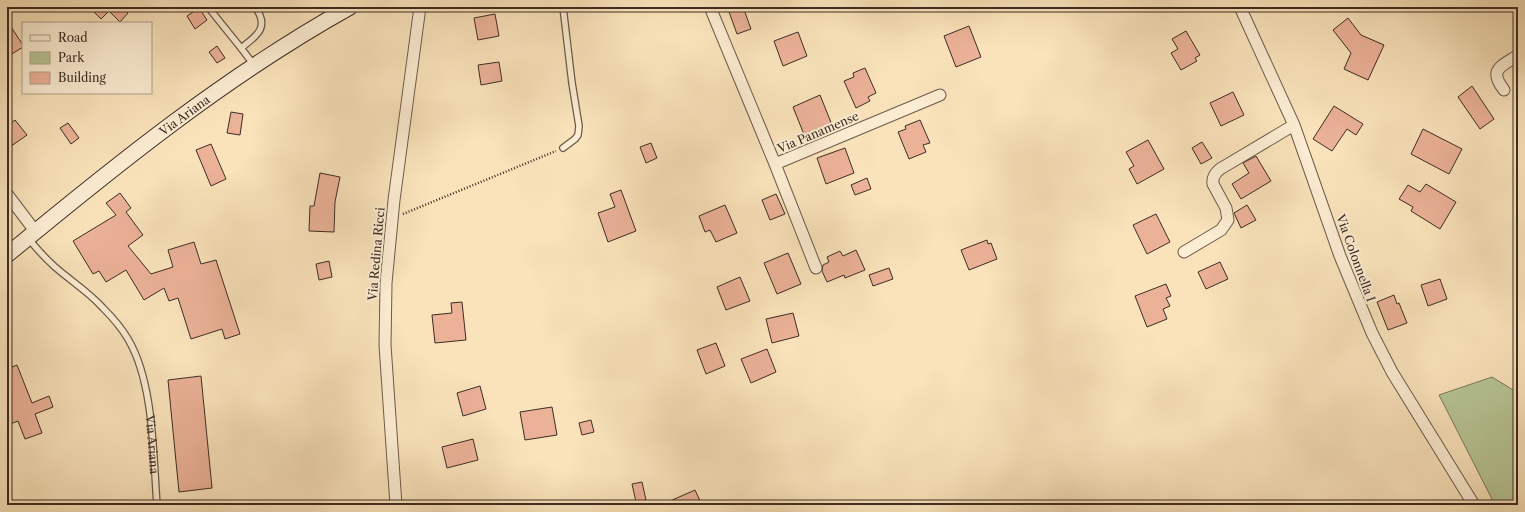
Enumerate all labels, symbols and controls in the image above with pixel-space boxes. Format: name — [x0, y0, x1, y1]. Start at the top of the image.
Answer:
legend — [22, 22, 152, 94]
text: Road — [58, 30, 88, 45]
text: Park — [58, 50, 85, 65]
text: Building — [58, 70, 106, 85]
street label: Via Ariana — [155, 91, 213, 139]
street label: Via Panamense — [774, 108, 861, 156]
street label: Via Redina Ricci — [364, 206, 388, 302]
street label: Via Colonnella I — [1333, 211, 1379, 304]
street label: Via Ariana — [143, 413, 163, 475]

